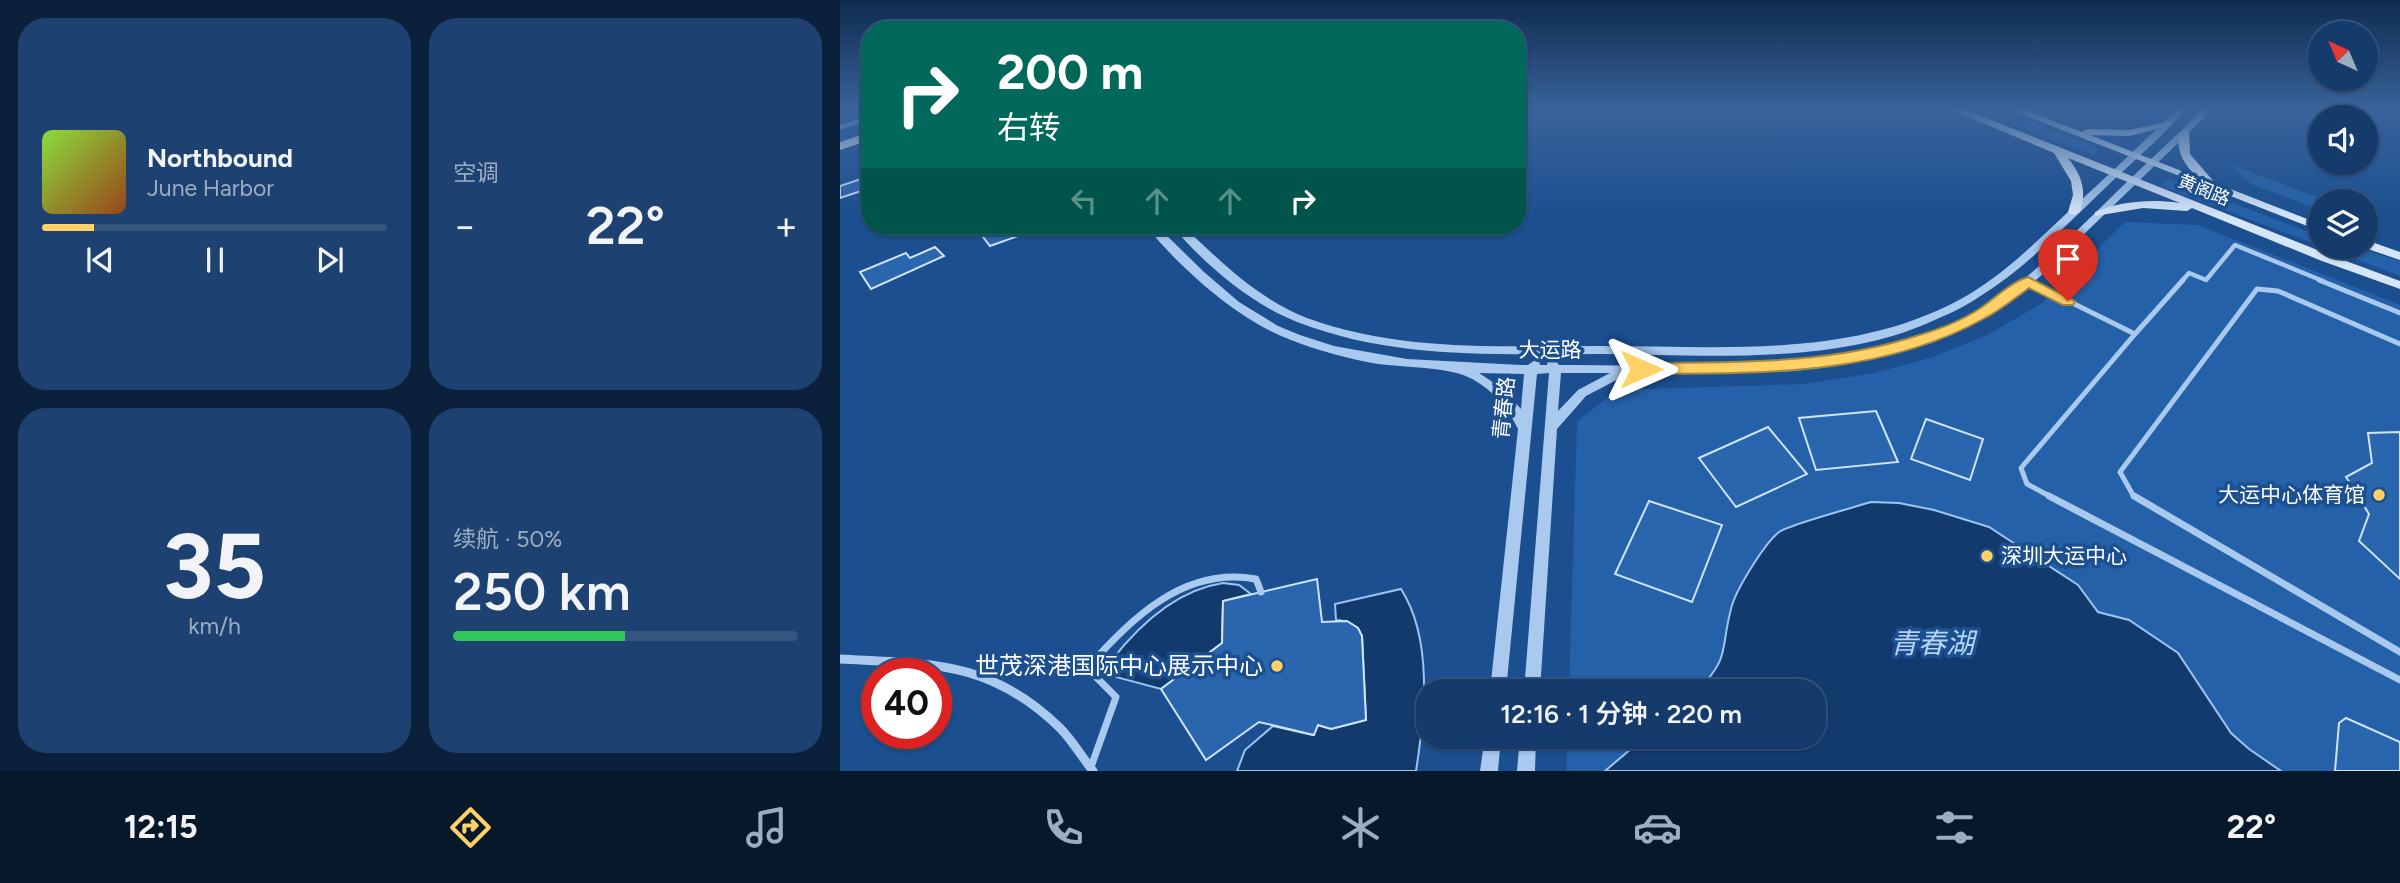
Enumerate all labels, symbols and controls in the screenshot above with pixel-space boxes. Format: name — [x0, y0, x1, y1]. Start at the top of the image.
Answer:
north arrow — [2308, 21, 2378, 91]
map controls — [2308, 21, 2378, 259]
text: 200 m — [997, 42, 1143, 101]
icon: right — [882, 49, 973, 140]
button: sound — [2308, 105, 2378, 175]
text: 右转 — [997, 109, 1061, 147]
text: Northbound — [147, 142, 293, 174]
text: 空调 — [453, 159, 499, 187]
street label: 黄阁路 — [2175, 170, 2233, 210]
text: June Harbor — [147, 174, 274, 202]
icon: left — [1065, 182, 1103, 220]
icon: ahead — [1138, 182, 1176, 220]
icon: ahead — [1211, 182, 1249, 220]
icon: right — [1284, 182, 1322, 220]
button: layers — [2308, 189, 2378, 259]
text: 22° — [586, 195, 665, 257]
text: − — [453, 203, 477, 249]
text: + — [774, 203, 798, 249]
pin — [2038, 229, 2098, 301]
icon: arrive — [2049, 240, 2087, 278]
icon: previous — [81, 241, 119, 279]
icon: pause — [196, 241, 234, 279]
icon: next — [311, 241, 349, 279]
position arrow — [1604, 332, 1678, 406]
street label: 大运路 — [1519, 337, 1582, 362]
street label: 青春路 — [1488, 375, 1519, 441]
place label: 大运中心体育馆 — [2218, 482, 2365, 507]
marker: 大运中心体育馆 — [2371, 487, 2387, 503]
text: 35 — [163, 512, 266, 621]
text: 续航 · 50% — [453, 525, 562, 553]
place label: 深圳大运中心 — [2001, 543, 2127, 568]
marker: 深圳大运中心 — [1979, 548, 1995, 564]
text: 250 km — [453, 561, 631, 623]
text: km/h — [188, 612, 241, 640]
water label: 青春湖 — [1890, 626, 1978, 660]
place label: 世茂深港国际中心展示中心 — [975, 651, 1263, 680]
speed limit sign: 40 — [861, 658, 952, 749]
marker: 世茂深港国际中心展示中心 — [1269, 658, 1285, 674]
text: 12:16 · 1 分钟 · 220 m — [1500, 698, 1742, 730]
icon: directions — [446, 803, 495, 852]
icon: music — [742, 803, 791, 852]
icon: phone — [1039, 803, 1088, 852]
icon: climate — [1336, 803, 1385, 852]
icon: car — [1633, 803, 1682, 852]
icon: filters — [1930, 803, 1979, 852]
text: 12:15 — [124, 808, 198, 846]
text: 22° — [2227, 808, 2276, 846]

